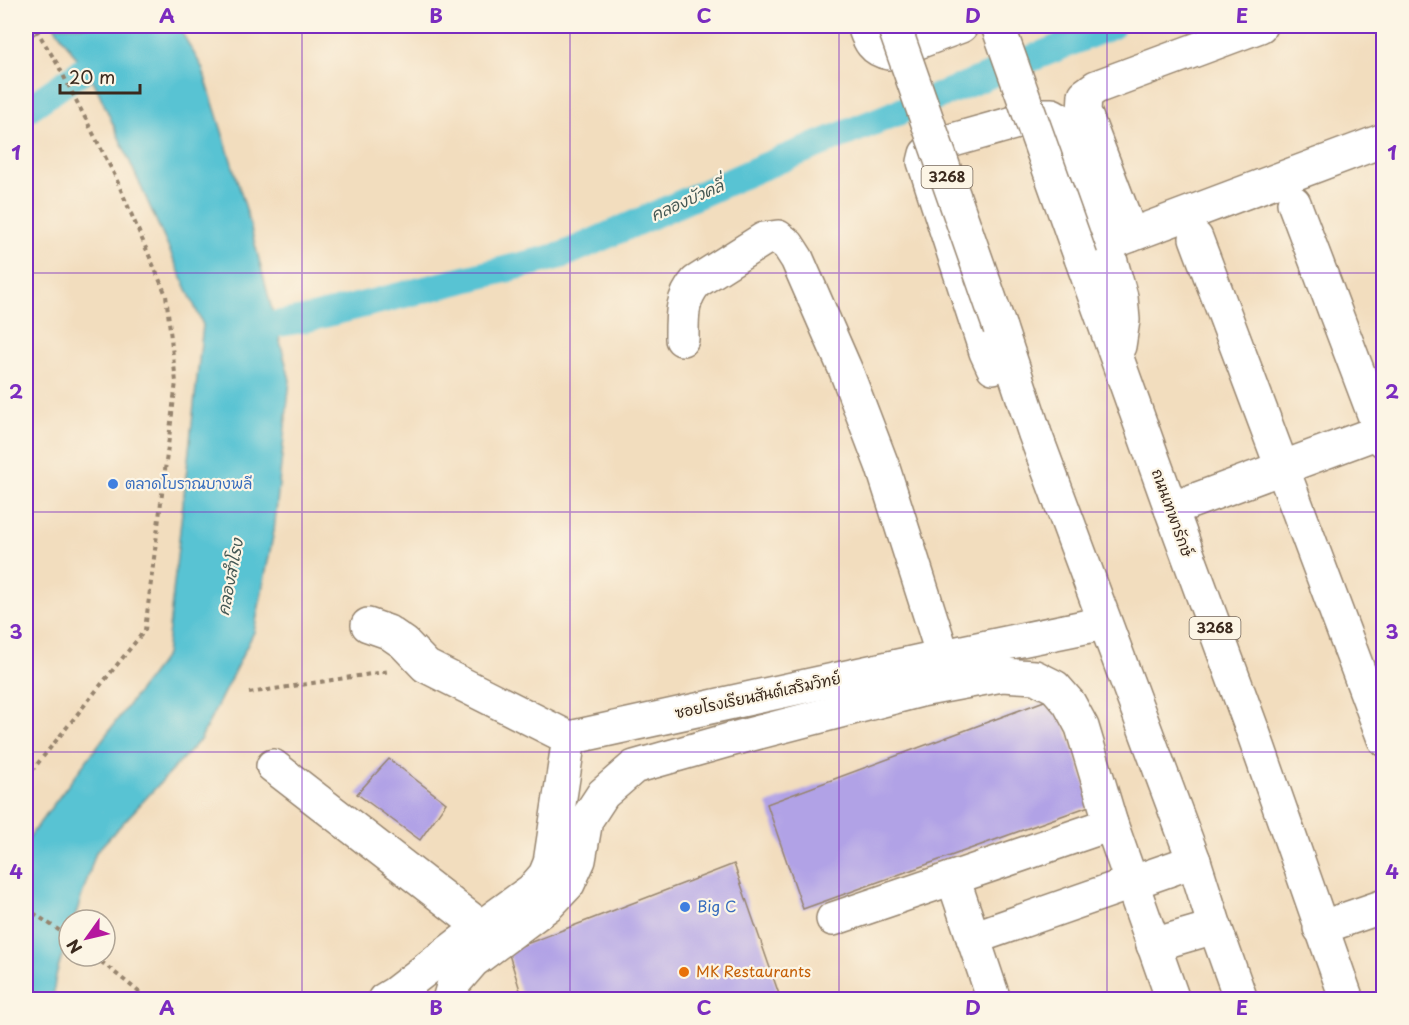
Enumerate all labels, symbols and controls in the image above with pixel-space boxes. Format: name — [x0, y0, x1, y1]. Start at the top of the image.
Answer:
text: A — [159, 0, 175, 30]
text: B — [429, 0, 443, 30]
text: C — [696, 0, 712, 30]
text: D — [965, 0, 981, 30]
text: E — [1236, 0, 1248, 30]
scale bar — [60, 57, 140, 95]
text: 20 m — [69, 63, 115, 90]
text: 1 — [11, 137, 21, 167]
text: 1 — [1387, 137, 1397, 167]
road number: 3268 — [922, 166, 972, 188]
water label: คลองบัวคลี่ — [646, 170, 731, 226]
text: 2 — [9, 376, 23, 406]
text: 2 — [1385, 376, 1399, 406]
street label: ถนนเทพารักษ์ — [1147, 465, 1200, 561]
place label: ตลาดโบราณบางพลี — [125, 471, 252, 494]
marker: ตลาดโบราณบางพลี — [106, 477, 120, 491]
water label: คลองสำโรง — [210, 535, 249, 617]
text: 3 — [9, 616, 23, 646]
text: 3 — [1385, 616, 1399, 646]
road number: 3268 — [1190, 617, 1240, 639]
street label: ซอยโรงเรียนสันต์เสริมวิทย์ — [673, 666, 843, 723]
text: 4 — [9, 856, 23, 886]
text: 4 — [1385, 856, 1399, 886]
place label: Big C — [697, 894, 737, 917]
marker: Big C — [678, 900, 692, 914]
north arrow — [57, 908, 117, 968]
text: N — [60, 935, 87, 959]
place label: MK Restaurants — [696, 959, 811, 982]
marker: MK Restaurants — [677, 965, 691, 979]
text: A — [159, 992, 175, 1022]
text: B — [429, 992, 443, 1022]
text: C — [696, 992, 712, 1022]
text: D — [965, 992, 981, 1022]
text: E — [1236, 992, 1248, 1022]

